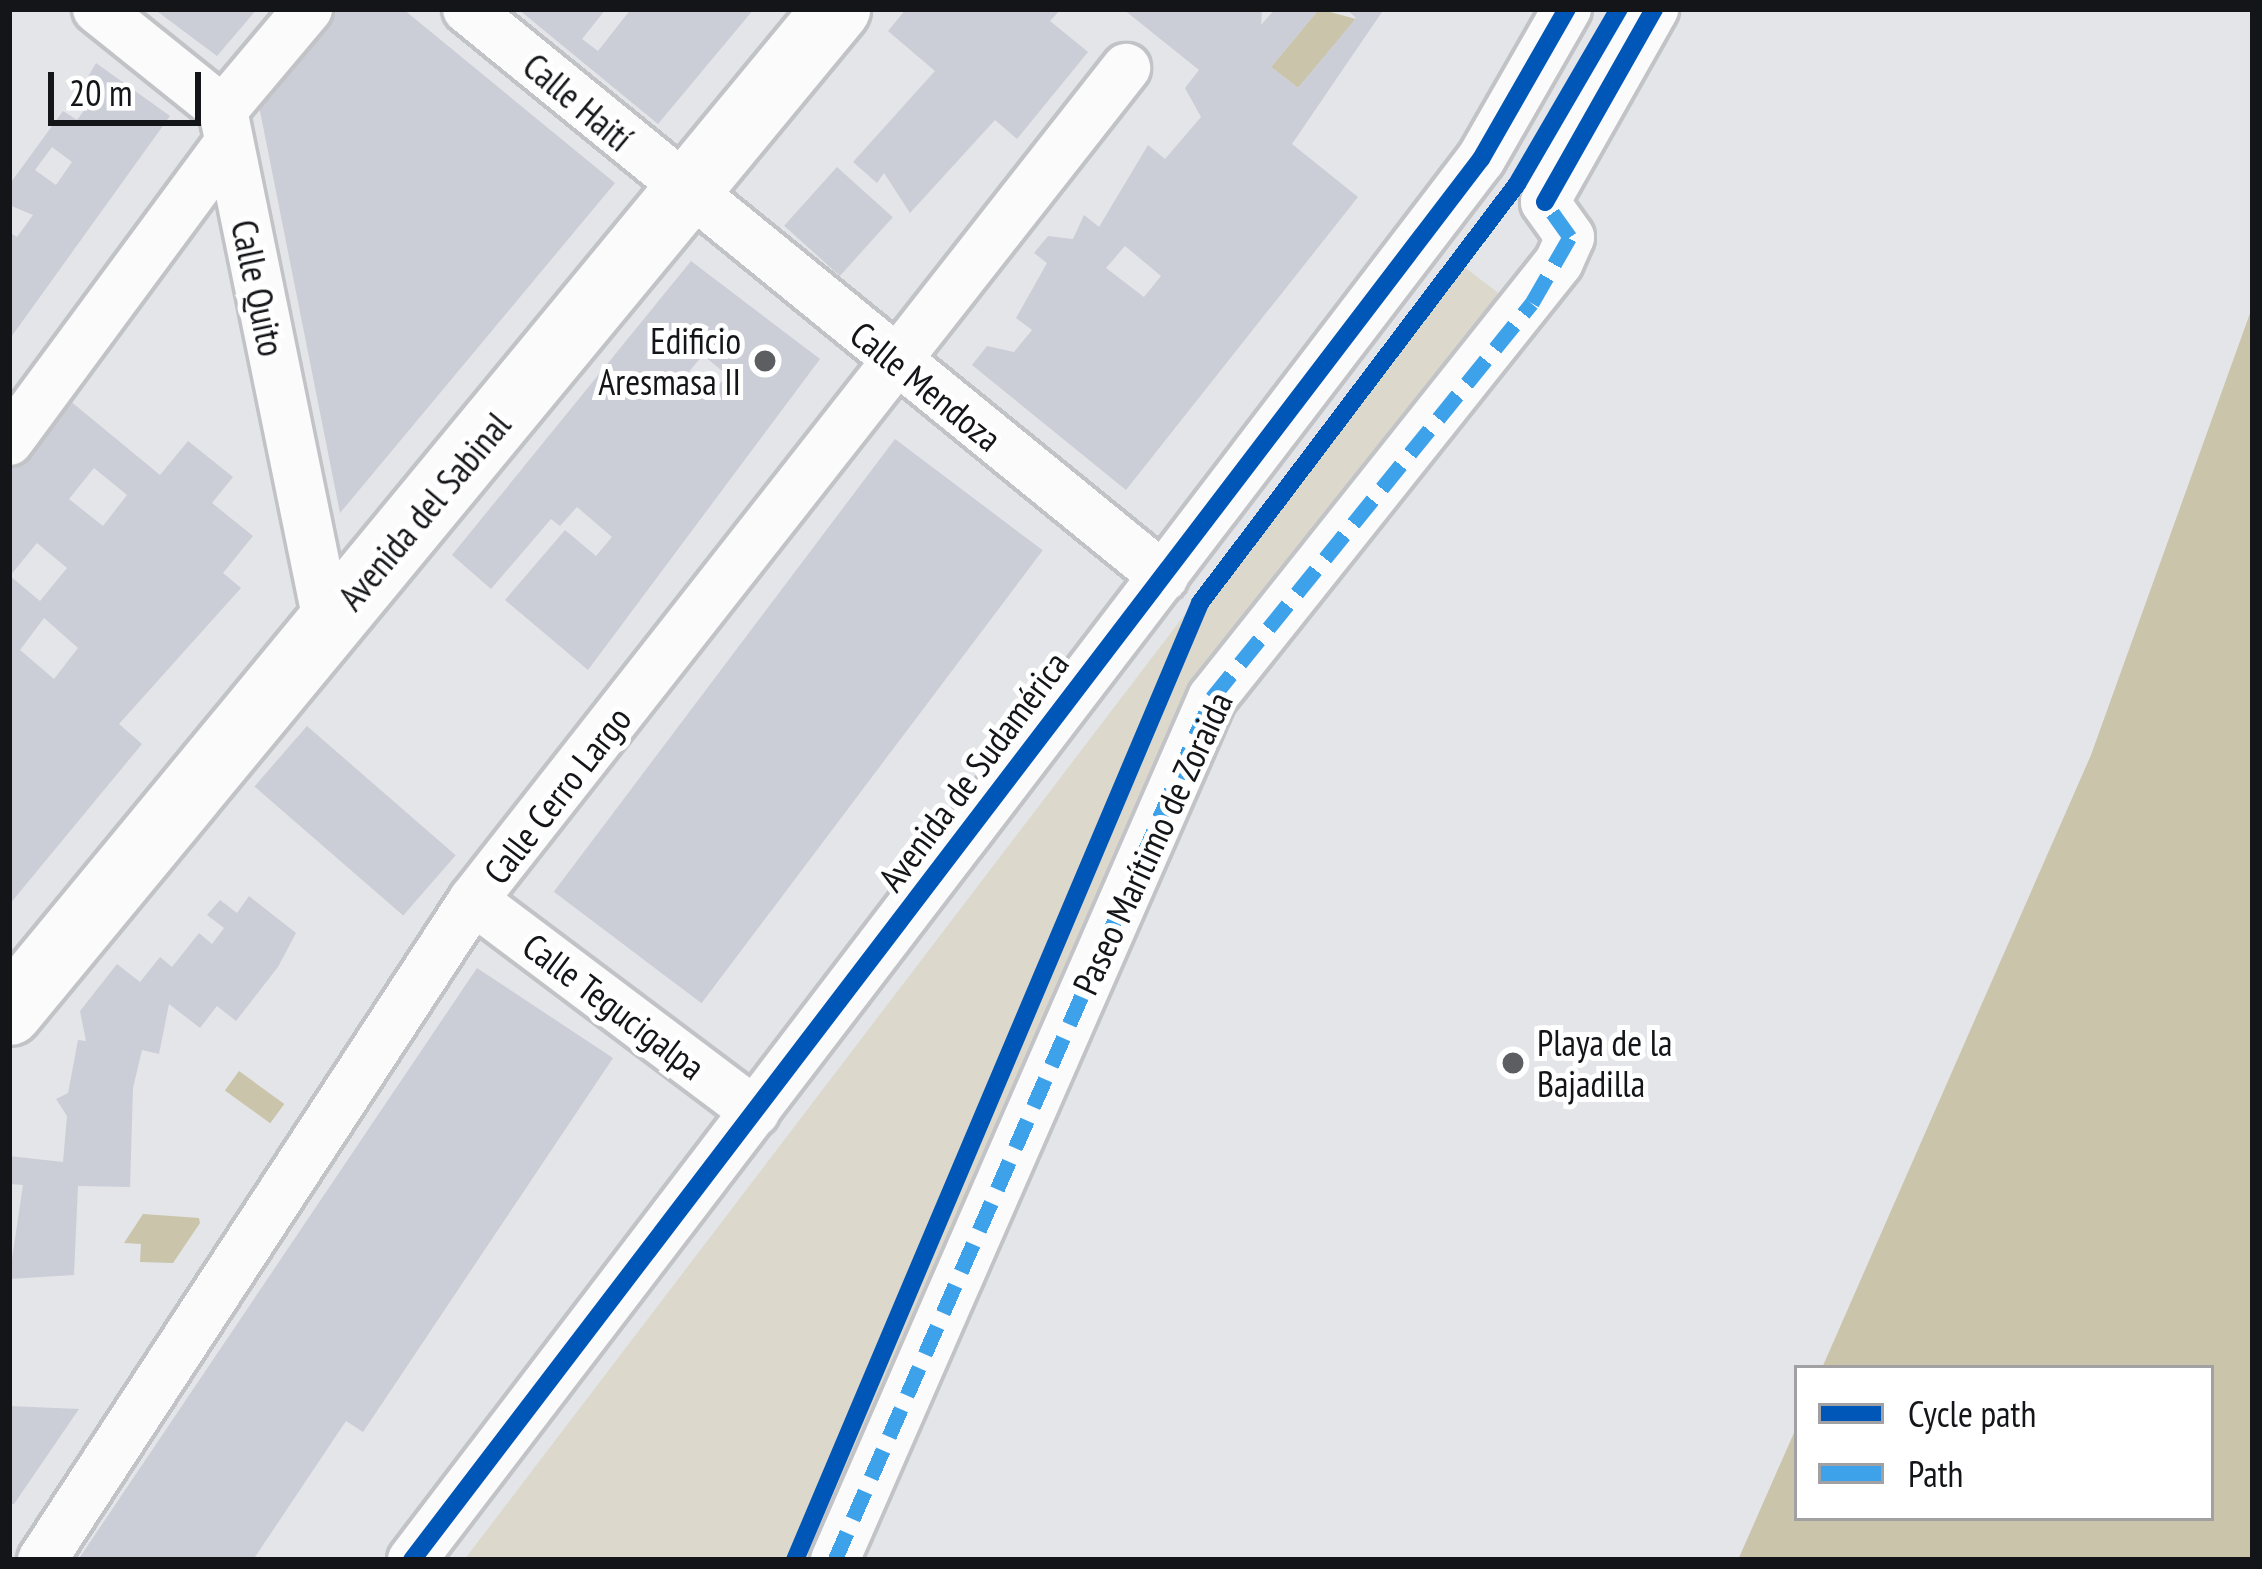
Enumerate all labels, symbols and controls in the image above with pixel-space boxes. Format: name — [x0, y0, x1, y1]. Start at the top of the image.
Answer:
street label: Calle Haití — [515, 44, 641, 160]
scale bar — [54, 48, 207, 122]
text: 20 m — [69, 69, 132, 116]
street label: Calle Quito — [223, 216, 293, 360]
street label: Calle Mendoza — [842, 312, 1010, 460]
place label: Edificio Aresmasa II — [598, 318, 741, 403]
marker: Edificio Aresmasa II — [752, 348, 778, 374]
street label: Avenida del Sabinal — [329, 404, 519, 618]
street label: Avenida de Sudamérica — [869, 643, 1077, 899]
street label: Paseo Marítimo de Zoraida — [1063, 685, 1241, 1001]
street label: Calle Cerro Largo — [474, 698, 640, 892]
street label: Calle Tegucigalpa — [514, 923, 714, 1089]
place label: Playa de la Bajadilla — [1537, 1020, 1672, 1105]
marker: Playa de la Bajadilla — [1500, 1050, 1526, 1076]
legend — [1794, 1365, 2214, 1521]
text: Cycle path — [1908, 1390, 2036, 1437]
text: Path — [1908, 1450, 1963, 1497]

